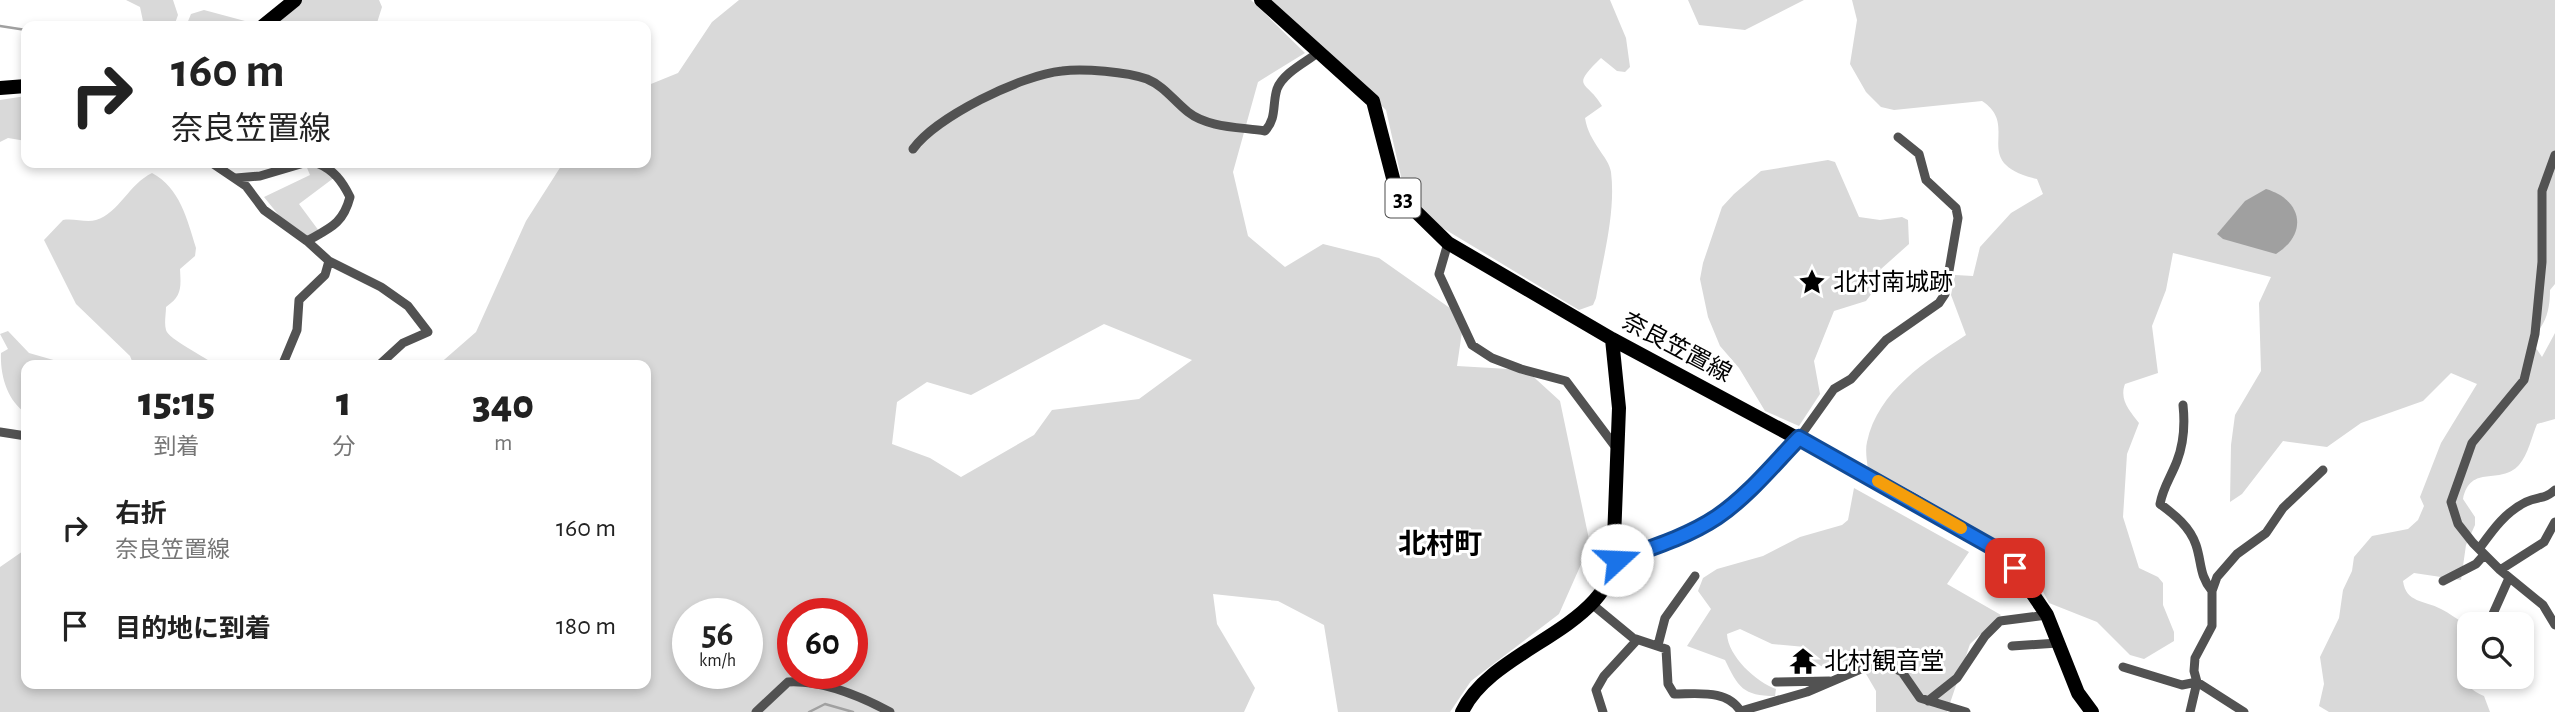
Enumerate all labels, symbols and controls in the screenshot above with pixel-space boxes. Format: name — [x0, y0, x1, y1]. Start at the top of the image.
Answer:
text: 160 m — [171, 47, 285, 96]
icon: right — [56, 49, 147, 140]
text: 奈良笠置線 — [171, 113, 331, 145]
road number: 33 — [1386, 178, 1420, 218]
place icon: 北村南城跡 — [1797, 267, 1827, 297]
place label: 北村南城跡 — [1833, 269, 1953, 295]
street label: 奈良笠置線 — [1618, 307, 1736, 387]
text: 15:15 — [138, 381, 215, 423]
text: 1 — [336, 381, 351, 423]
text: 340 — [472, 384, 534, 426]
text: m — [494, 432, 512, 455]
text: 到着 — [154, 436, 200, 459]
text: 分 — [332, 436, 355, 459]
text: 右折 — [115, 501, 167, 527]
icon: right — [56, 509, 94, 547]
text: 160 m — [556, 515, 616, 541]
position arrow — [1580, 523, 1654, 597]
district label: 北村町 — [1398, 529, 1482, 559]
pin — [1985, 538, 2045, 598]
text: 奈良笠置線 — [115, 539, 230, 562]
icon: arrive — [1996, 549, 2034, 587]
speed limit sign: 60 — [777, 598, 868, 689]
icon: arrive — [56, 607, 94, 645]
map controls — [2457, 612, 2534, 689]
button: search — [2457, 612, 2534, 689]
text: 180 m — [556, 613, 616, 639]
text: 目的地に到着 — [115, 616, 271, 642]
text: 56 — [701, 617, 734, 652]
temple icon: 北村観音堂 — [1788, 646, 1818, 676]
place label: 北村観音堂 — [1824, 648, 1944, 674]
text: km/h — [699, 652, 736, 670]

